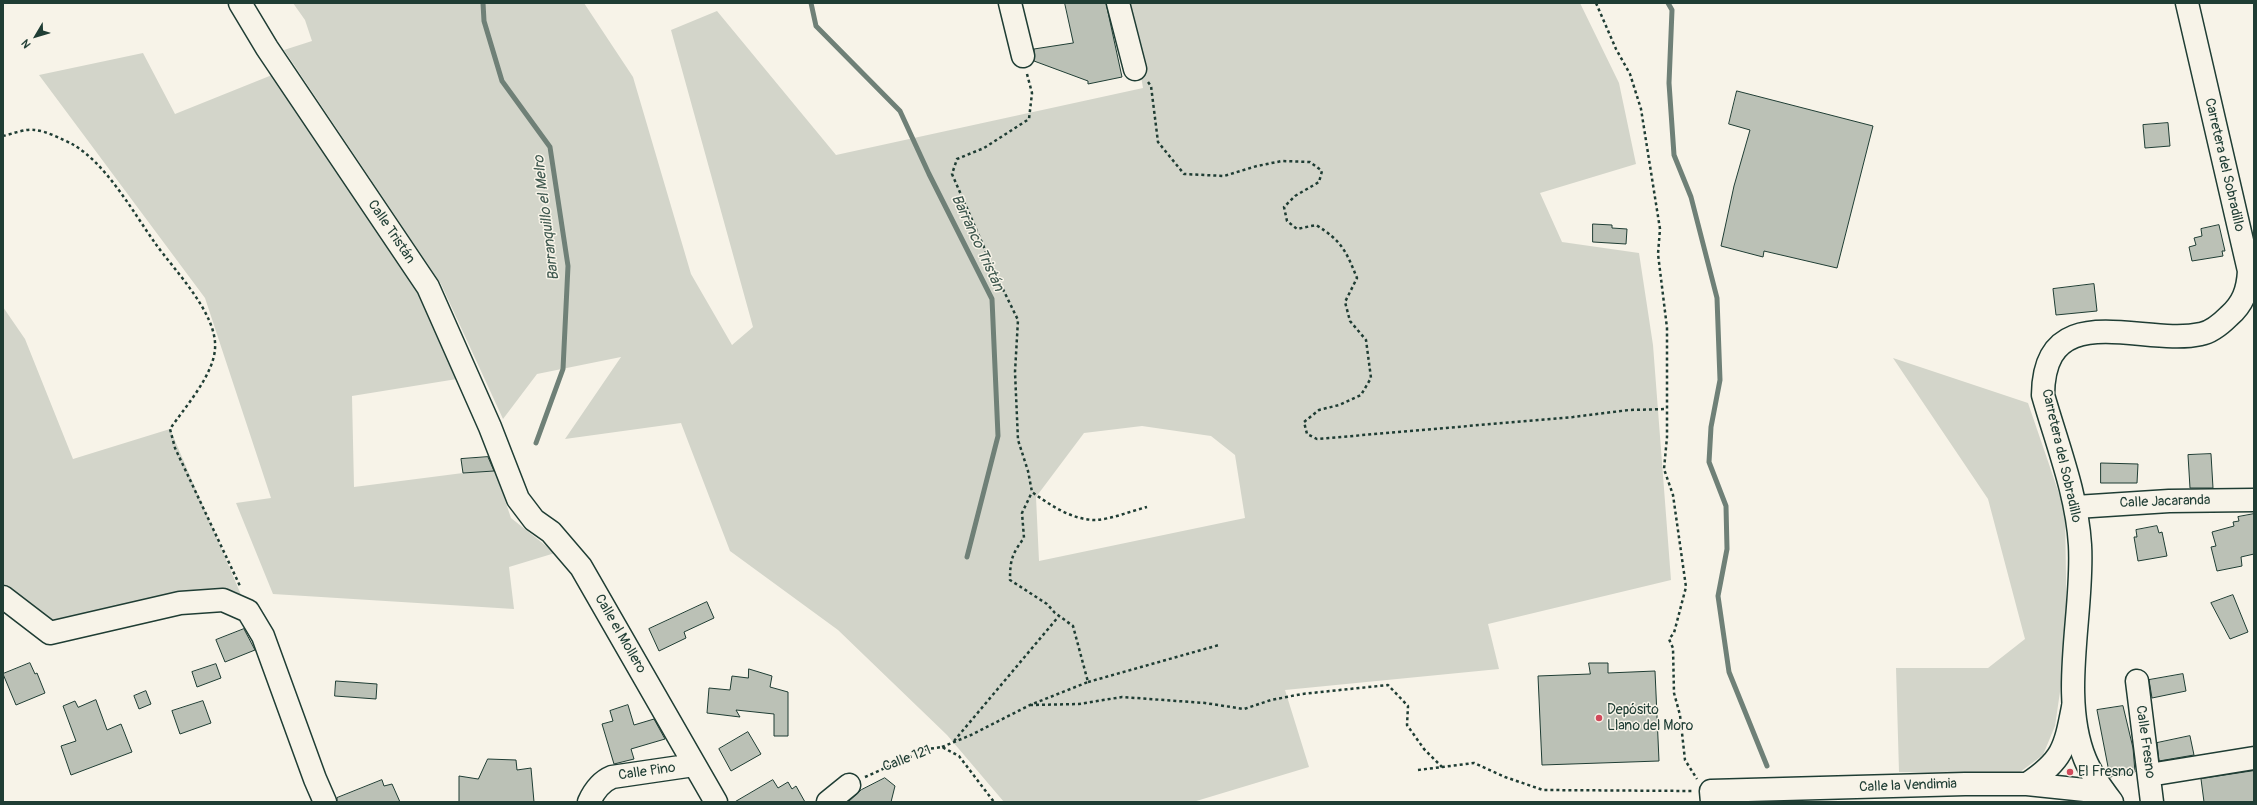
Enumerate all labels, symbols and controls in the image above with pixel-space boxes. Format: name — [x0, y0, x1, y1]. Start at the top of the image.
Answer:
north arrow — [16, 16, 56, 56]
text: N — [19, 37, 34, 51]
street label: Carretera del Sobradillo — [2200, 97, 2248, 233]
water label: Barranquillo el Melro — [530, 154, 564, 282]
water label: Barranco Tristán — [947, 192, 1007, 294]
street label: Calle Tristán — [364, 197, 418, 267]
street label: Carretera del Sobradillo — [2037, 388, 2085, 524]
street label: Calle Jacaranda — [2119, 492, 2211, 512]
street label: Calle el Mollero — [591, 592, 649, 676]
place label: Depósito Llano del Moro — [1607, 702, 1693, 734]
street label: Calle Fresno — [2132, 704, 2158, 780]
marker: Depósito Llano del Moro — [1594, 713, 1604, 723]
street label: Calle 121 — [880, 742, 934, 776]
street label: Calle Pino — [617, 760, 677, 784]
place label: El Fresno — [2078, 764, 2134, 780]
marker: El Fresno — [2065, 767, 2075, 777]
street label: Calle la Vendimia — [1859, 776, 1957, 796]

